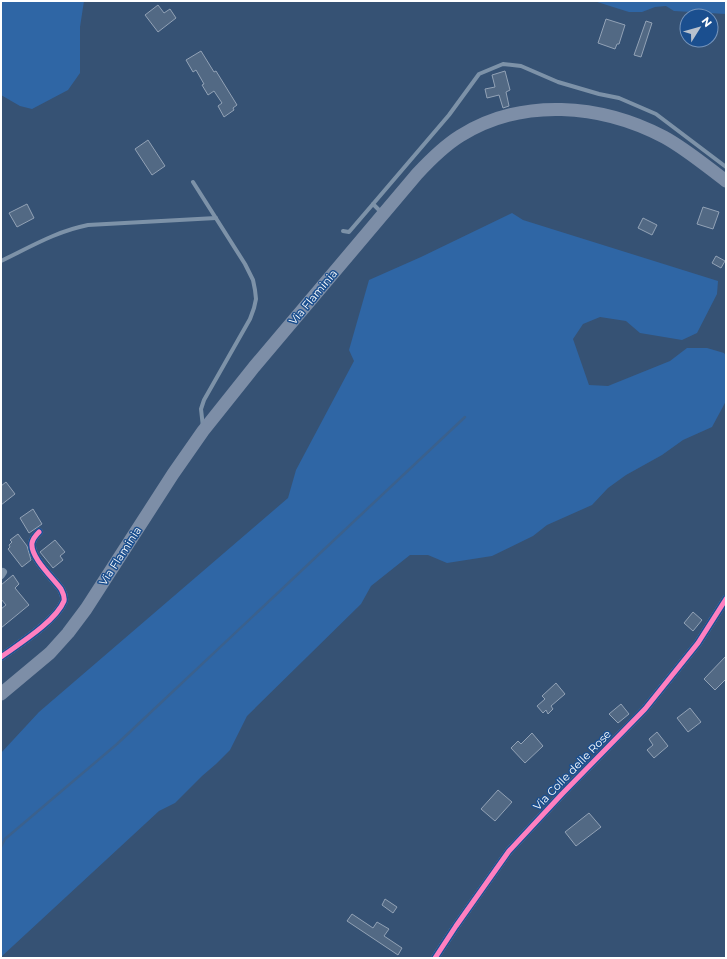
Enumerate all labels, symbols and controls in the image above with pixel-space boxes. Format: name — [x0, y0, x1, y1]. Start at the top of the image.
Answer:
north arrow — [679, 8, 719, 48]
text: N — [699, 14, 715, 30]
street label: Via Flaminia — [286, 267, 340, 327]
street label: Via Flaminia — [96, 524, 144, 588]
street label: Via Colle delle Rose — [530, 727, 614, 813]

